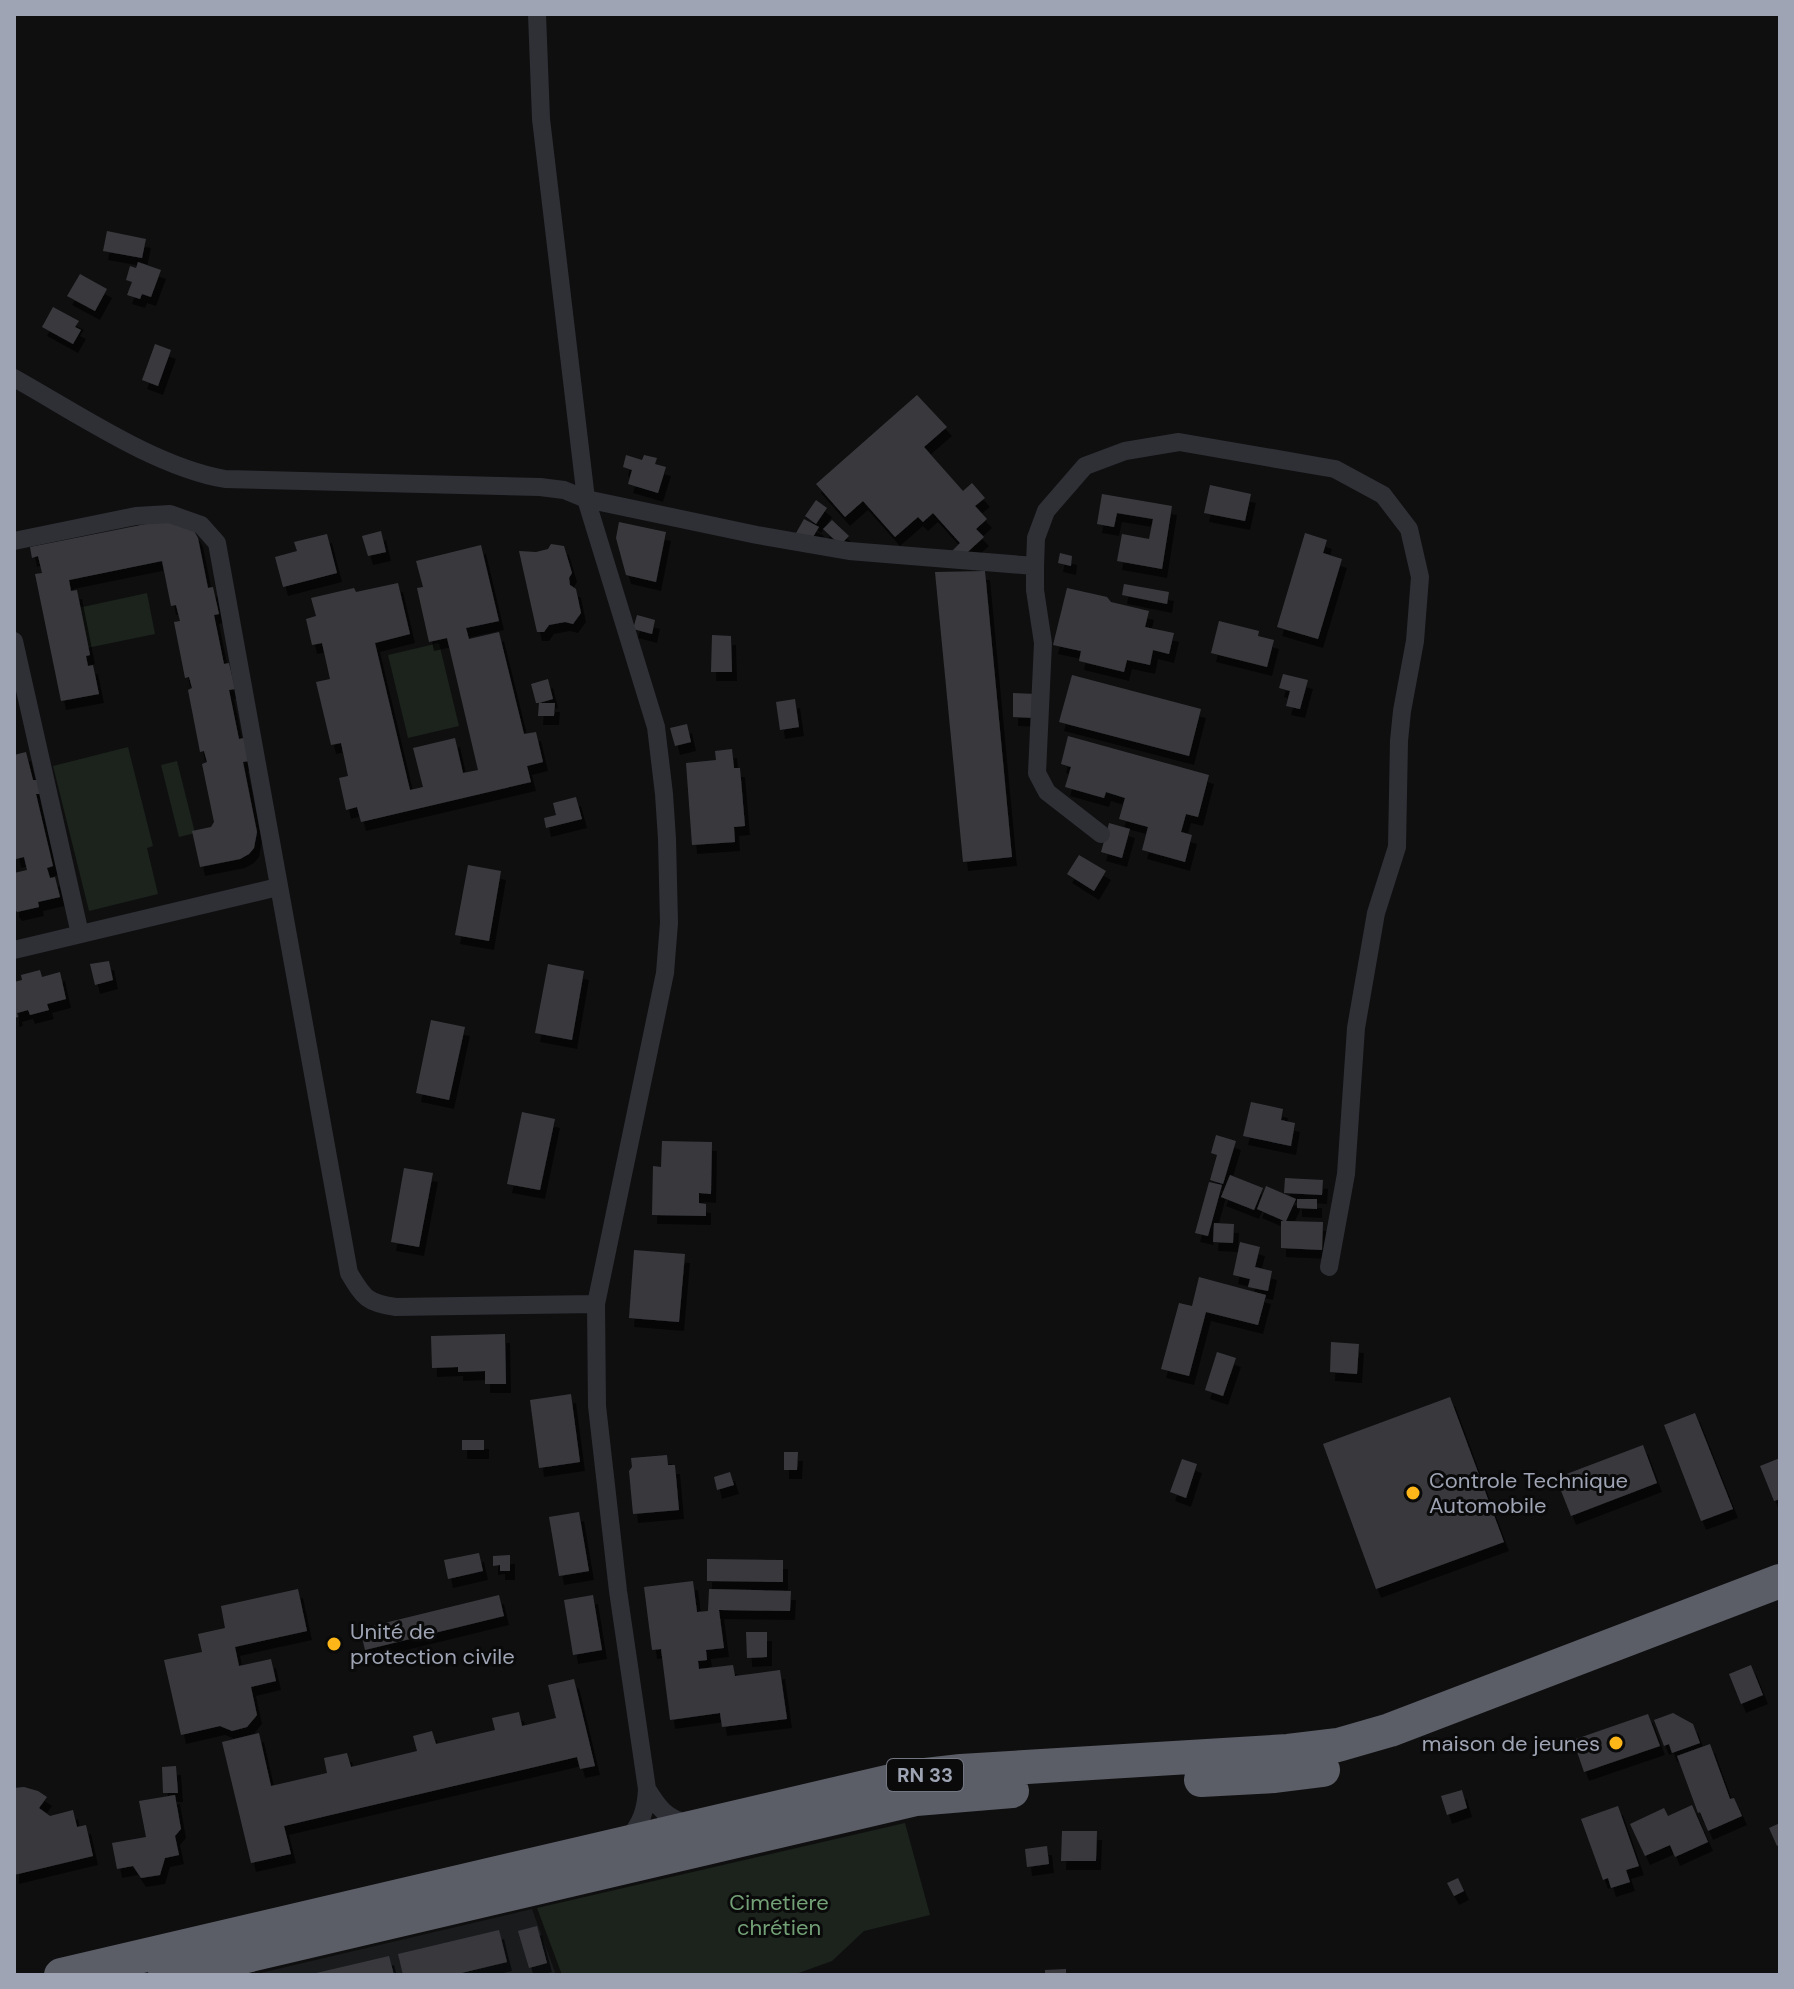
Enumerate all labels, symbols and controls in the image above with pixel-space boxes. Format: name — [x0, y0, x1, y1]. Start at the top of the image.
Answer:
place label: Controle Technique Automobile — [1429, 1466, 1628, 1520]
marker: Controle Technique Automobile — [1404, 1484, 1422, 1502]
place label: Unité de protection civile — [350, 1617, 515, 1671]
marker: Unité de protection civile — [325, 1635, 343, 1653]
place label: maison de jeunes — [1422, 1729, 1600, 1758]
marker: maison de jeunes — [1607, 1734, 1625, 1752]
road number: RN 33 — [887, 1759, 963, 1791]
park label: Cimetiere chrétien — [729, 1888, 829, 1942]

